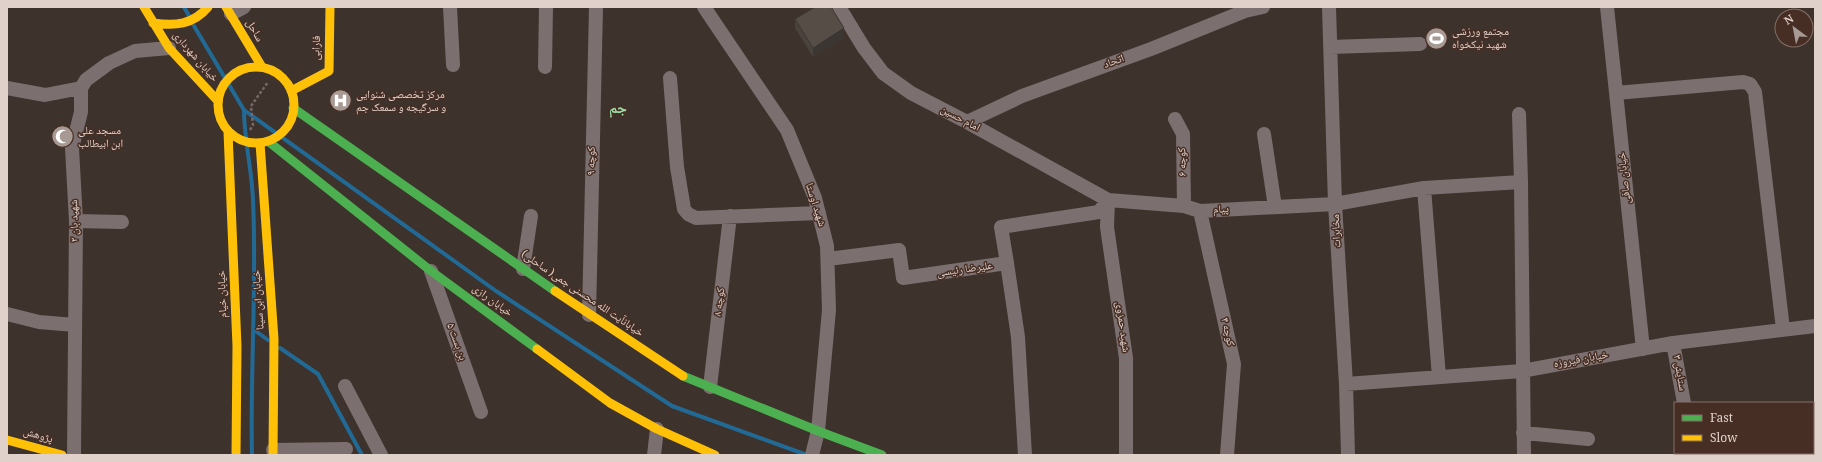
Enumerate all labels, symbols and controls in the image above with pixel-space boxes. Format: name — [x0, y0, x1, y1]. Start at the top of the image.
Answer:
north arrow — [1774, 8, 1814, 48]
text: N — [1781, 10, 1798, 31]
street label: ساحل — [240, 16, 268, 46]
place label: مجتمع ورزشی شهید نیکخواه — [1452, 23, 1509, 55]
sports icon: مجتمع ورزشی شهید نیکخواه — [1424, 25, 1450, 51]
street label: خیابان شهرداری — [167, 27, 223, 87]
street label: فارابی — [307, 35, 327, 61]
street label: اتحاد — [1101, 49, 1127, 75]
place label: مرکز تخصصی شنوایی و سرگیجه و سمعک جم — [356, 86, 446, 118]
hospital icon: مرکز تخصصی شنوایی و سرگیجه و سمعک جم — [328, 88, 354, 114]
district label: جم — [609, 97, 627, 123]
street label: امام حسین — [937, 101, 983, 137]
place label: مسجد علی ابن ابیطالب — [78, 122, 123, 154]
mosque icon: مسجد علی ابن ابیطالب — [49, 124, 75, 150]
street label: کوچه ۹ — [582, 146, 602, 176]
street label: کوچه ۶ — [1173, 147, 1193, 177]
street label: خیابان صافی — [1613, 151, 1637, 205]
street label: شهید اوستا — [799, 181, 831, 229]
street label: شهید بان ۲ — [65, 200, 85, 242]
street label: پیام — [1213, 200, 1230, 220]
street label: مخابرات — [1327, 214, 1347, 248]
street label: خیابانآیت الله محسنی جمی( ساحلی) — [517, 246, 647, 342]
street label: علیرضا رئیسی — [936, 257, 995, 283]
street label: خیابان ابن سینا — [247, 269, 271, 331]
street label: خیابان خیام — [213, 270, 233, 318]
street label: خیابان رازی — [468, 280, 516, 322]
street label: کوچه ۸ — [709, 286, 731, 318]
street label: شهید حمزوی — [1109, 300, 1135, 354]
street label: کوچه ۴ — [1214, 316, 1240, 349]
street label: بن بست ۵ — [440, 321, 472, 363]
street label: خیابان فیروزه — [1552, 346, 1610, 374]
street label: ستایش ۳ — [1666, 353, 1692, 393]
legend — [1674, 402, 1814, 454]
text: Fast — [1710, 409, 1733, 430]
street label: پژوهش — [21, 423, 55, 449]
text: Slow — [1710, 429, 1738, 450]

